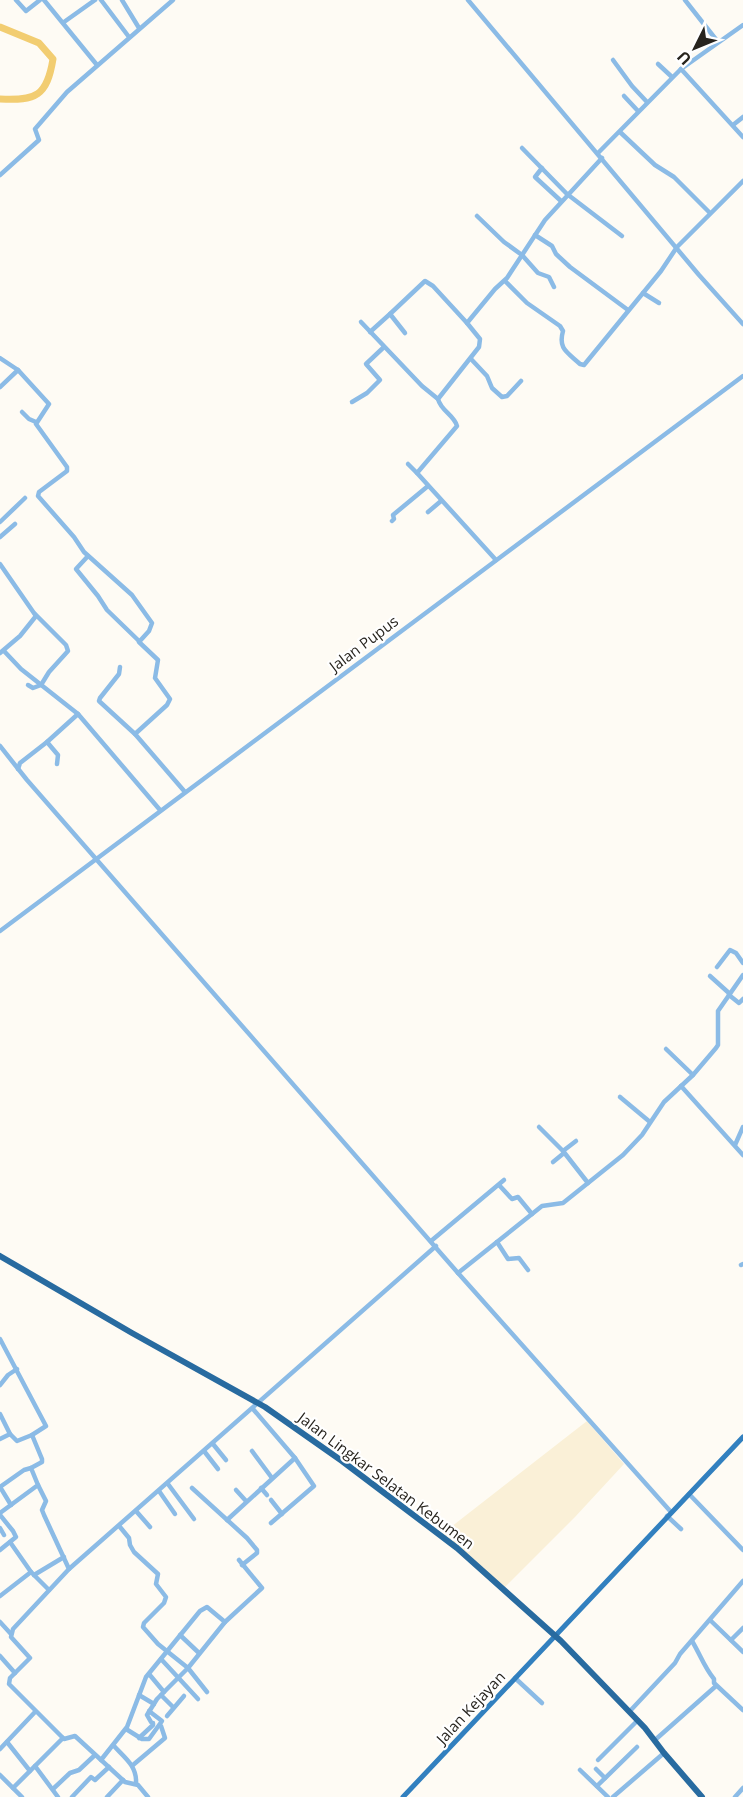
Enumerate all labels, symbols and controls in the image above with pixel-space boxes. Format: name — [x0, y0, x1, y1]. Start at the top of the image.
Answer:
north arrow — [665, 18, 725, 78]
text: U — [672, 46, 696, 70]
street label: Jalan Pupus — [323, 611, 402, 677]
street label: Jalan Lingkar Selatan Kebumen — [293, 1406, 479, 1553]
street label: Jalan Kejayan — [430, 1667, 509, 1749]

